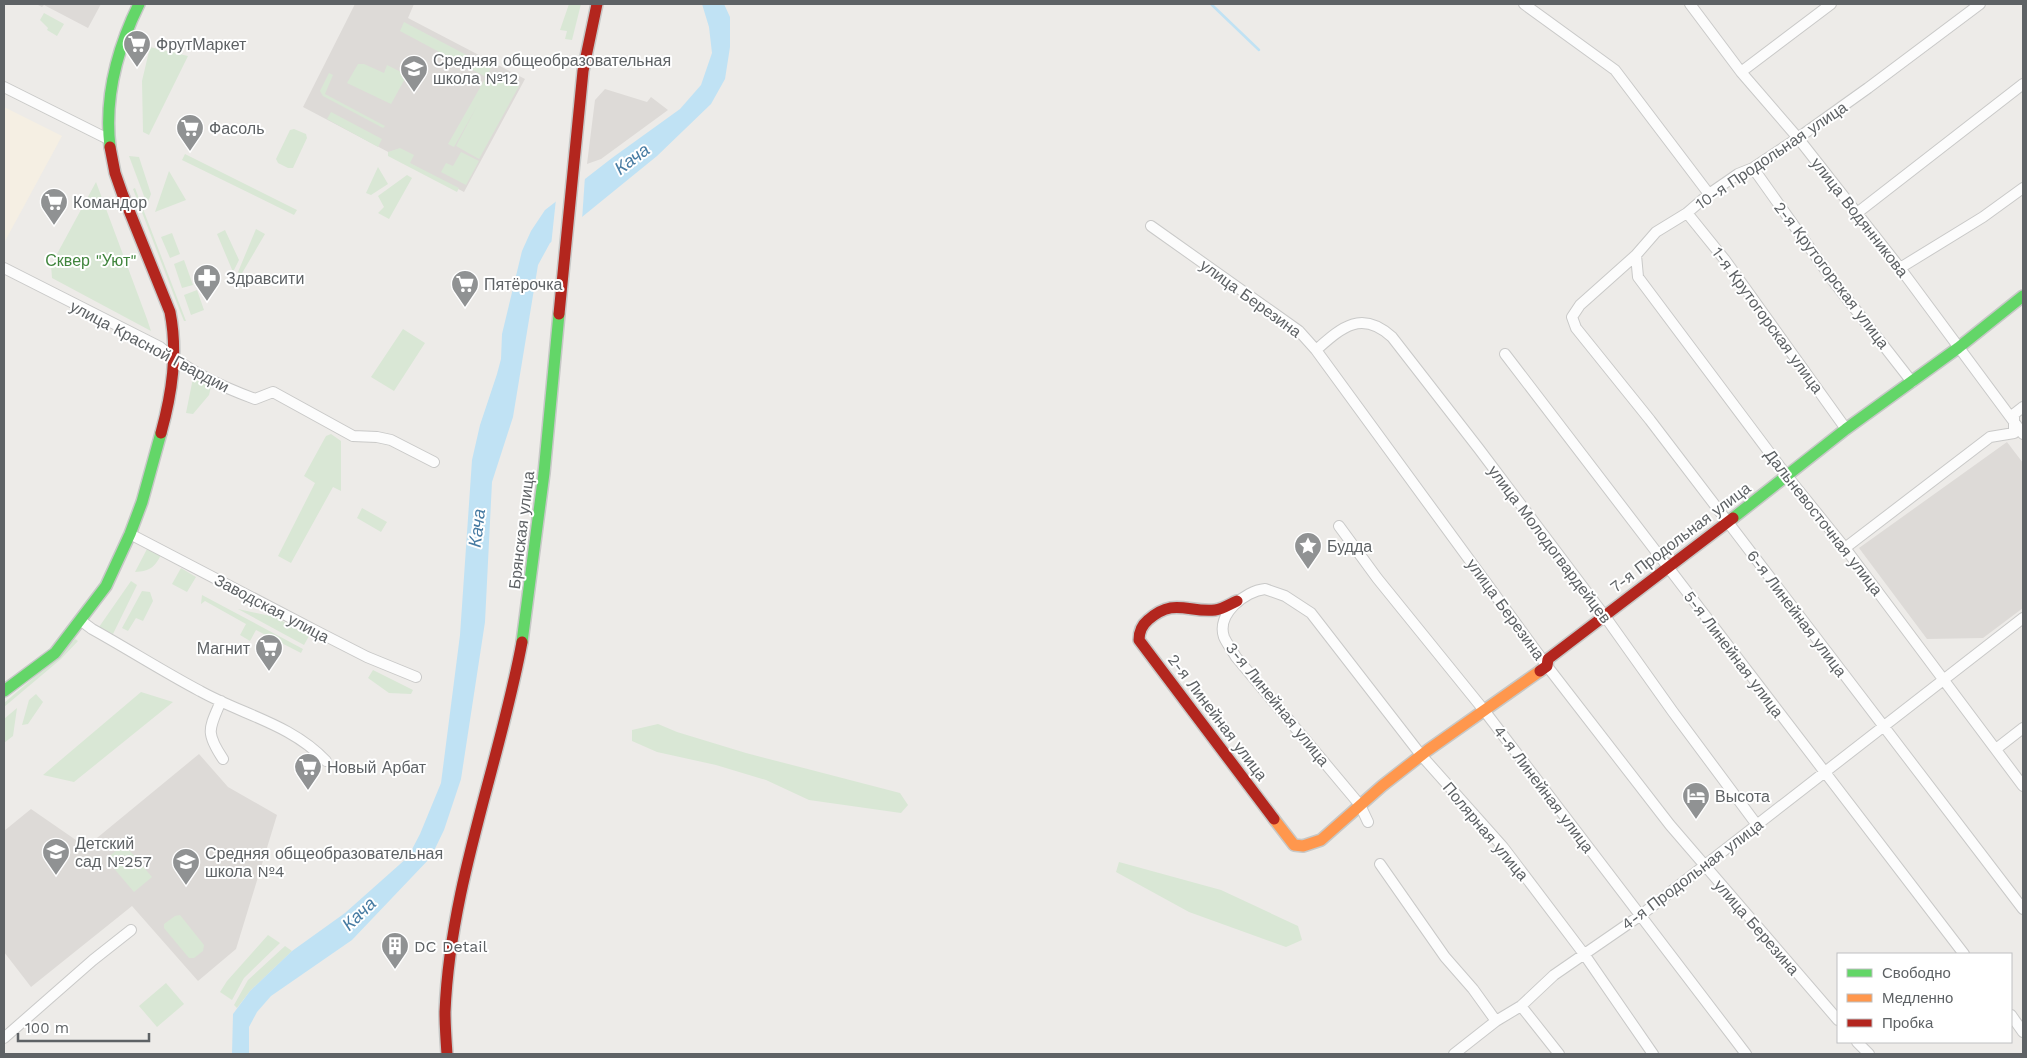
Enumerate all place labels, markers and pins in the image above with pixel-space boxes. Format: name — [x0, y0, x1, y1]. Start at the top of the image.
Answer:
supermarket icon: ФрутМаркет — [122, 29, 152, 68]
place label: ФрутМаркет — [156, 35, 247, 54]
place label: Средняя общеобразовательная школа №12 — [433, 51, 671, 88]
school or university icon: Средняя общеобразовательная школа №12 — [399, 54, 429, 93]
supermarket icon: Фасоль — [175, 113, 205, 152]
place label: Фасоль — [209, 119, 264, 138]
supermarket icon: Командор — [39, 187, 69, 226]
place label: Командор — [73, 193, 147, 212]
pharmacy icon: Здравсити — [192, 263, 222, 302]
place label: Здравсити — [226, 269, 304, 288]
supermarket icon: Пятёрочка — [450, 269, 480, 308]
place label: Пятёрочка — [484, 275, 563, 294]
place icon: Будда — [1293, 531, 1323, 570]
place label: Будда — [1327, 537, 1372, 556]
supermarket icon: Магнит — [254, 633, 284, 672]
place label: Магнит — [197, 639, 251, 658]
supermarket icon: Новый Арбат — [293, 752, 323, 791]
place label: Новый Арбат — [327, 758, 427, 777]
hotel icon: Высота — [1681, 781, 1711, 820]
place label: Высота — [1715, 787, 1770, 806]
place label: Детский сад №257 — [75, 834, 152, 871]
school or university icon: Детский сад №257 — [41, 837, 71, 876]
place label: Средняя общеобразовательная школа №4 — [205, 844, 443, 881]
school or university icon: Средняя общеобразовательная школа №4 — [171, 847, 201, 886]
building icon: DC Detail — [380, 931, 410, 970]
place label: DC Detail — [414, 937, 488, 956]

